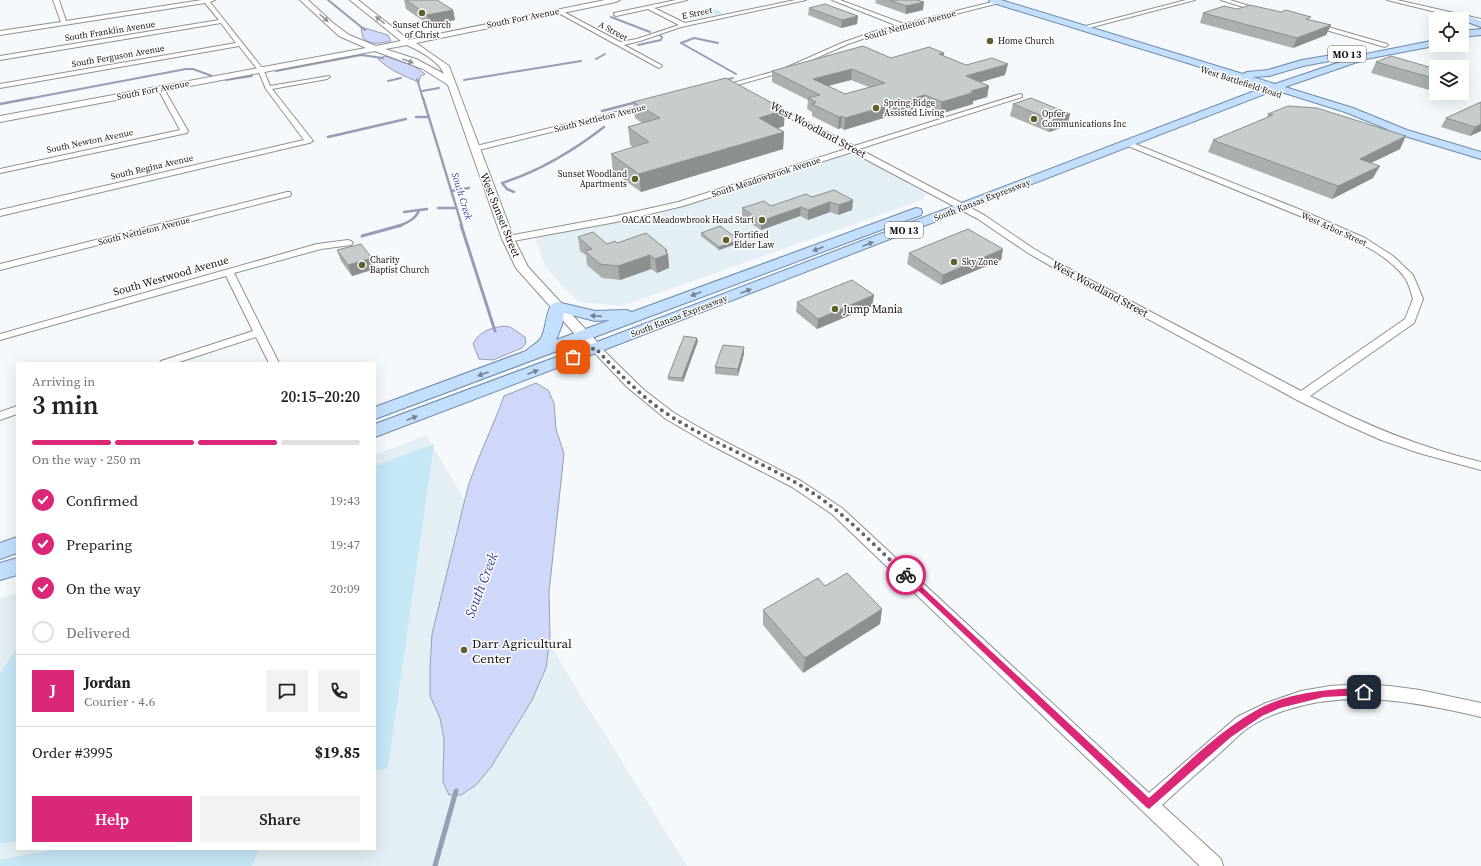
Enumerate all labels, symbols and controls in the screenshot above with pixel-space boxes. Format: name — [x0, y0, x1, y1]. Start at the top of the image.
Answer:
street label: E Street — [681, 4, 713, 22]
street label: South Fort Avenue — [486, 5, 561, 31]
street label: South Nettleton Avenue — [863, 7, 958, 43]
marker: Sunset Church of Christ — [417, 8, 427, 18]
map controls — [1429, 12, 1469, 100]
button: locate — [1429, 12, 1469, 52]
one-way arrow — [319, 13, 329, 23]
one-way arrow — [375, 16, 386, 24]
street label: South Franklin Avenue — [64, 18, 156, 44]
street label: A Street — [596, 18, 630, 44]
place label: Sunset Church of Christ — [393, 19, 452, 41]
place label: Home Church — [998, 35, 1055, 47]
marker: Home Church — [985, 36, 995, 46]
street label: South Ferguson Avenue — [71, 42, 166, 70]
road number: MO 13 — [1328, 46, 1366, 62]
one-way arrow — [403, 58, 415, 64]
button: layers — [1429, 60, 1469, 100]
street label: West Battlefield Road — [1199, 63, 1283, 101]
street label: South Fort Avenue — [116, 77, 191, 103]
place label: Spring Ridge Assisted Living — [884, 97, 945, 119]
street label: West Woodland Street — [767, 98, 869, 162]
street label: South Nettleton Avenue — [553, 101, 648, 135]
marker: Spring Ridge Assisted Living — [871, 103, 881, 113]
place label: Opfer Communications Inc — [1042, 108, 1127, 130]
marker: Opfer Communications Inc — [1029, 114, 1039, 124]
street label: South Newton Avenue — [46, 126, 135, 156]
street label: South Regina Avenue — [109, 152, 195, 182]
street label: South Meadowbrook Avenue — [710, 154, 823, 200]
place label: Sunset Woodland Apartments — [558, 168, 627, 190]
water label: South Creek — [449, 171, 475, 222]
street label: West Sunset Street — [476, 171, 524, 260]
marker: Sunset Woodland Apartments — [630, 174, 640, 184]
street label: South Kansas Expressway — [932, 176, 1032, 224]
street label: West Arbor Street — [1299, 209, 1369, 249]
street label: South Nettleton Avenue — [97, 214, 192, 248]
place label: OACAC Meadowbrook Head Start — [622, 214, 754, 226]
marker: OACAC Meadowbrook Head Start — [757, 215, 767, 225]
road number: MO 13 — [885, 222, 923, 238]
place label: Fortified Elder Law — [734, 229, 774, 251]
marker: Fortified Elder Law — [721, 235, 731, 245]
one-way arrow — [862, 240, 874, 246]
one-way arrow — [812, 246, 824, 252]
street label: South Westwood Avenue — [112, 252, 231, 300]
place label: Charity Baptist Church — [370, 254, 430, 276]
place label: Sky Zone — [962, 256, 999, 268]
marker: Sky Zone — [949, 257, 959, 267]
street label: West Woodland Street — [1049, 257, 1151, 321]
marker: Charity Baptist Church — [357, 260, 367, 270]
one-way arrow — [741, 287, 753, 293]
street label: South Kansas Expressway — [629, 292, 729, 340]
one-way arrow — [690, 292, 702, 298]
place label: Jump Mania — [842, 302, 903, 317]
marker: Jump Mania — [830, 304, 840, 314]
one-way arrow — [590, 313, 602, 320]
pin — [556, 340, 590, 374]
icon: bag — [562, 346, 584, 368]
one-way arrow — [528, 368, 540, 374]
one-way arrow — [476, 371, 488, 377]
text: Arriving in — [32, 373, 95, 390]
text: 20:15–20:20 — [281, 386, 360, 407]
text: 3 min — [32, 387, 99, 423]
one-way arrow — [406, 414, 418, 420]
text: On the way · 250 m — [32, 451, 141, 468]
icon: check — [32, 489, 54, 511]
text: Confirmed — [66, 490, 138, 511]
text: 19:43 — [330, 492, 360, 509]
icon: check — [32, 533, 54, 555]
text: Preparing — [66, 534, 132, 555]
text: 19:47 — [330, 536, 360, 553]
water label: South Creek — [459, 549, 503, 621]
courier — [886, 555, 926, 595]
icon: bike — [895, 564, 917, 586]
icon: check — [32, 577, 54, 599]
text: On the way — [66, 578, 141, 599]
text: 20:09 — [330, 580, 360, 597]
text: Delivered — [66, 622, 130, 643]
place label: Darr Agricultural Center — [472, 635, 572, 667]
marker: Darr Agricultural Center — [459, 645, 469, 655]
button: chat — [266, 670, 308, 712]
button: phone — [318, 670, 360, 712]
text: Jordan — [84, 672, 131, 693]
pin — [1347, 675, 1381, 709]
text: J — [50, 680, 56, 701]
icon: home — [1353, 681, 1375, 703]
text: Courier · 4.6 — [84, 693, 155, 710]
text: Order #3995 — [32, 742, 113, 763]
text: $19.85 — [315, 742, 360, 763]
button: Help — [32, 796, 192, 842]
button: Share — [200, 796, 360, 842]

